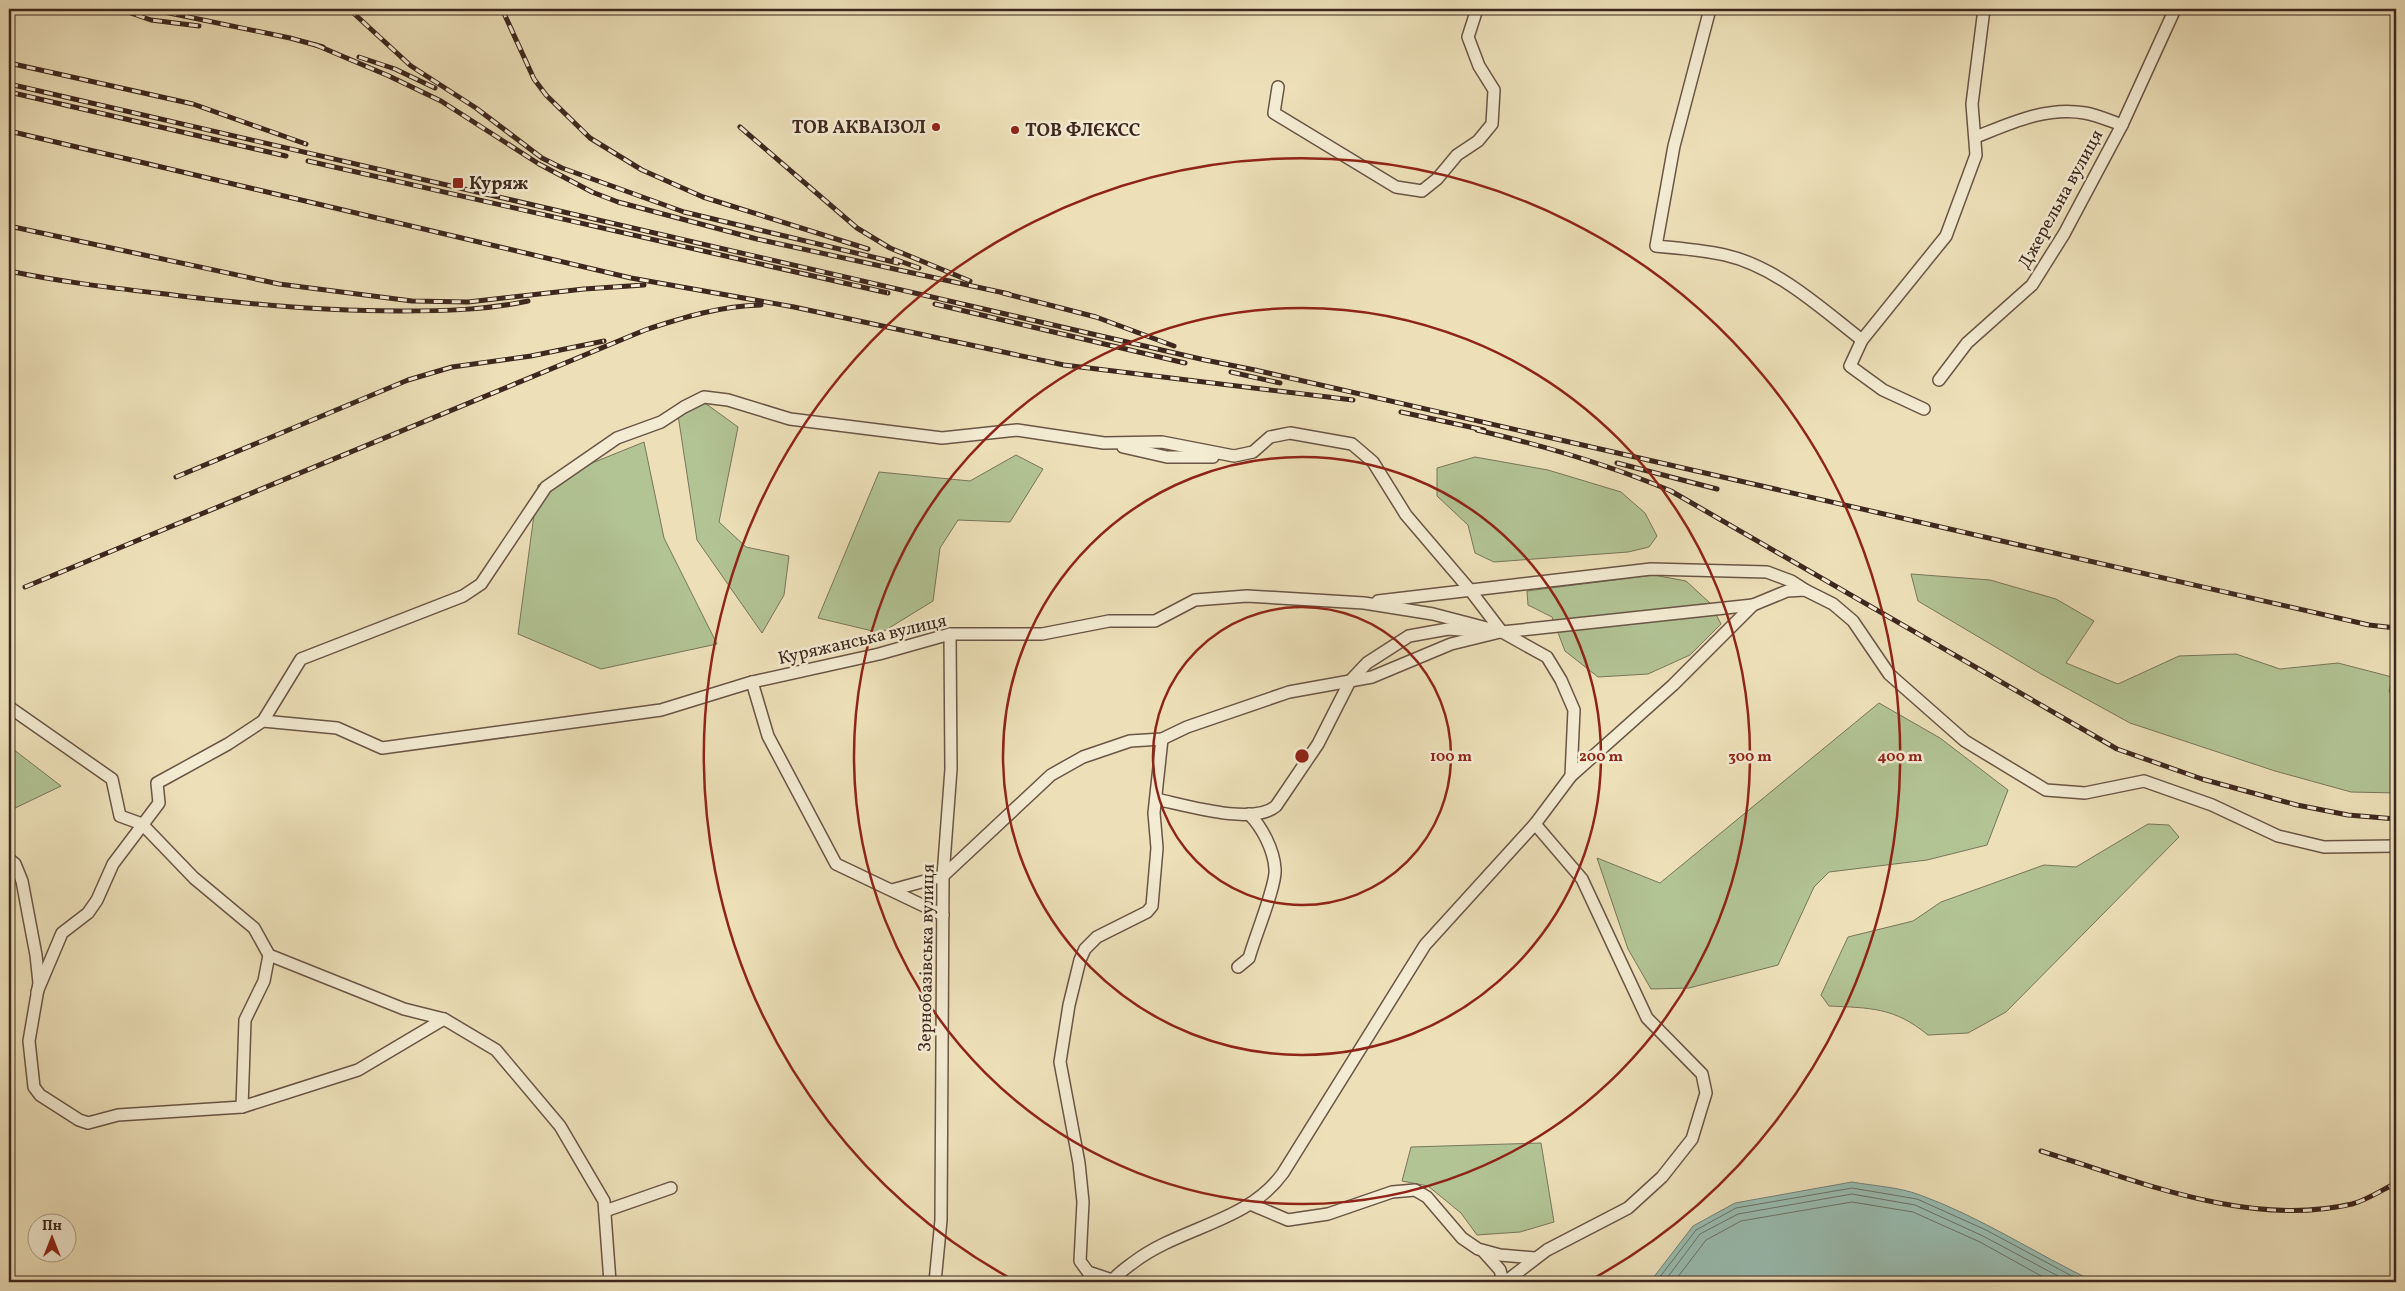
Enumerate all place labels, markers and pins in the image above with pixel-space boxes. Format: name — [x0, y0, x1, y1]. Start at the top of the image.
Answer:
place label: ТОВ АКВАІЗОЛ — [792, 116, 926, 141]
place label: ТОВ ФЛЄКСС — [1025, 119, 1140, 144]
marker: ТОВ АКВАІЗОЛ — [930, 121, 942, 133]
marker: ТОВ ФЛЄКСС — [1009, 124, 1021, 136]
place label: Куряж — [469, 172, 529, 197]
marker: Куряж — [451, 176, 465, 190]
centre of rings — [1293, 747, 1311, 765]

